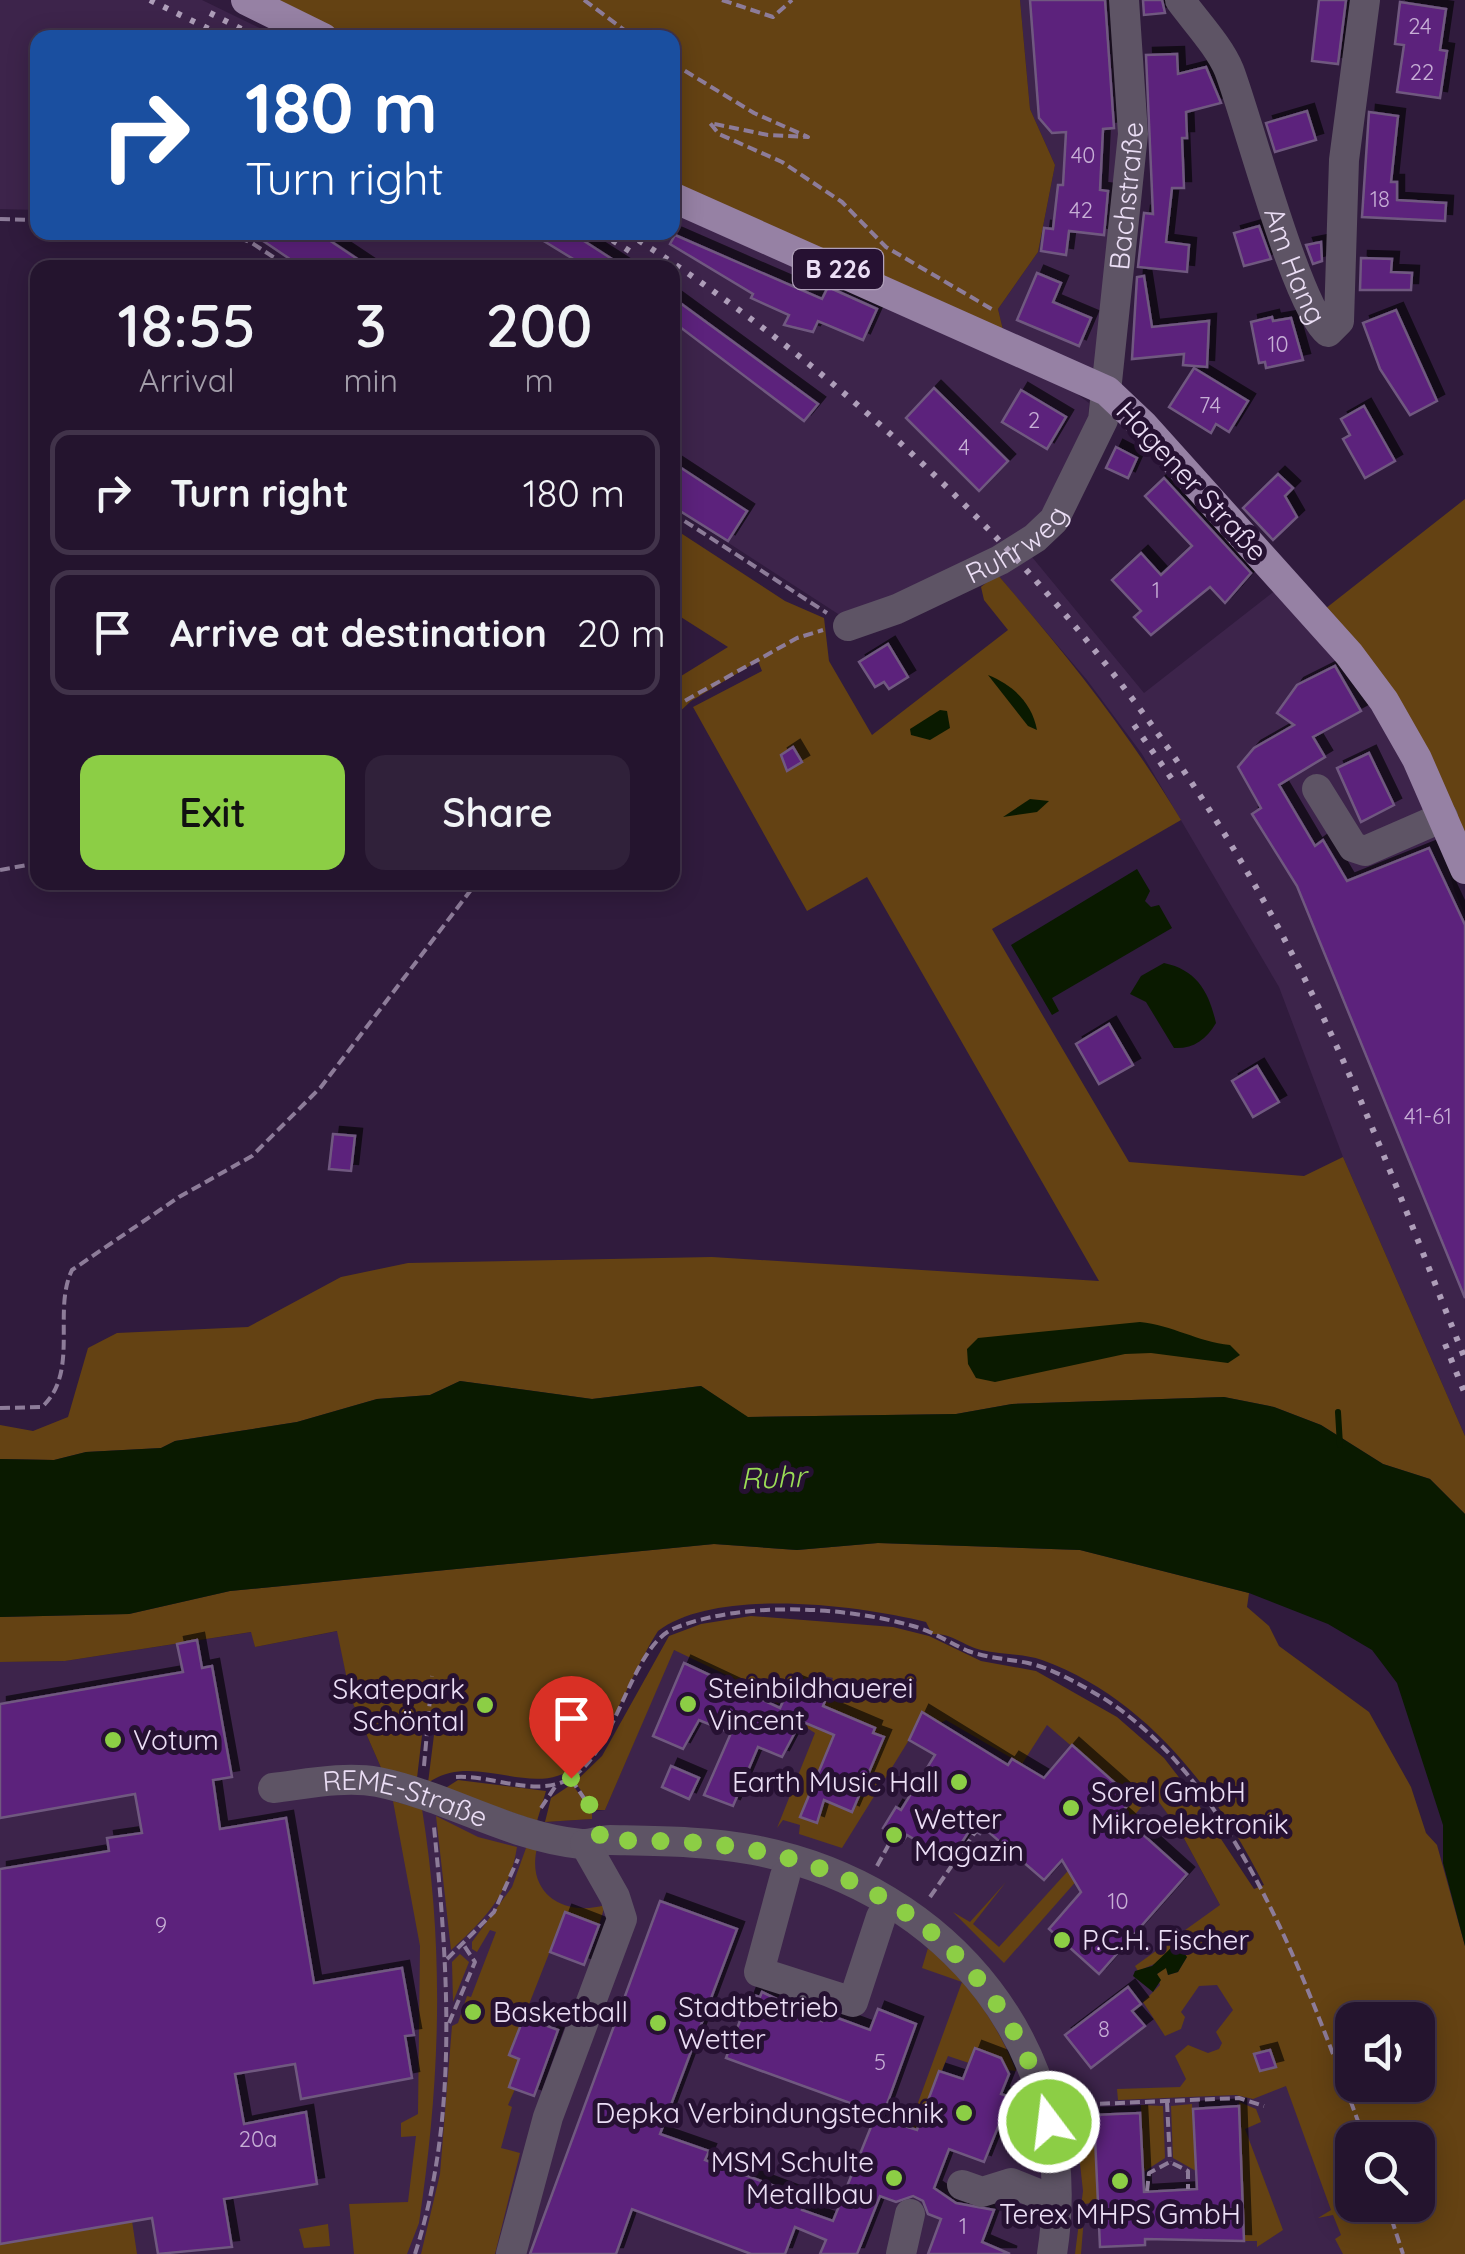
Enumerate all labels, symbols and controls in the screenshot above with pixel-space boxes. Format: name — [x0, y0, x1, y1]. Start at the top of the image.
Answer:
house number: 24 — [1408, 12, 1432, 40]
house number: 22 — [1410, 58, 1434, 86]
text: 180 m — [245, 63, 438, 151]
icon: right — [80, 70, 210, 200]
street label: Bachstraße — [1101, 121, 1150, 272]
house number: 40 — [1071, 141, 1095, 169]
text: Turn right — [245, 150, 444, 206]
house number: 18 — [1370, 185, 1390, 213]
house number: 42 — [1069, 196, 1093, 224]
street label: Am Hang — [1257, 203, 1334, 330]
road number: B 226 — [793, 249, 883, 289]
text: 18:55 — [118, 287, 256, 362]
text: 3 — [355, 287, 387, 362]
text: 200 — [486, 287, 592, 362]
house number: 10 — [1267, 330, 1289, 358]
text: Arrival — [139, 360, 235, 400]
text: min — [343, 360, 398, 400]
text: m — [524, 360, 554, 400]
house number: 74 — [1199, 391, 1221, 419]
street label: Hagener Straße — [1109, 393, 1275, 568]
house number: 2 — [1028, 406, 1040, 434]
house number: 4 — [958, 433, 970, 461]
icon: right — [85, 465, 140, 520]
text: Turn right — [170, 469, 349, 517]
text: 180 m — [523, 469, 625, 517]
street label: Ruhrweg — [959, 500, 1075, 591]
house number: 1 — [1152, 576, 1160, 604]
icon: arrive — [85, 605, 140, 660]
text: Arrive at destination — [170, 609, 547, 657]
text: 20 m — [577, 609, 666, 657]
button: Exit — [80, 755, 345, 870]
button: Share — [365, 755, 630, 870]
house number: 41-61 — [1404, 1102, 1452, 1130]
water label: Ruhr — [740, 1457, 810, 1497]
place label: Steinbildhauerei Vincent — [708, 1670, 914, 1737]
place label: Skatepark Schöntal — [333, 1671, 465, 1738]
pin — [529, 1676, 614, 1779]
icon: arrive — [544, 1691, 599, 1746]
marker: Steinbildhauerei Vincent — [677, 1693, 699, 1715]
marker: Skatepark Schöntal — [474, 1694, 496, 1716]
place label: Votum — [133, 1722, 219, 1757]
marker: Votum — [102, 1729, 124, 1751]
street label: REME-Straße — [321, 1762, 493, 1834]
place label: Earth Music Hall — [732, 1764, 939, 1799]
marker: Earth Music Hall — [948, 1771, 970, 1793]
place label: Sorel GmbH Mikroelektronik — [1091, 1774, 1289, 1841]
marker: Sorel GmbH Mikroelektronik — [1060, 1797, 1082, 1819]
place label: Wetter Magazin — [914, 1801, 1024, 1868]
marker: Wetter Magazin — [883, 1824, 905, 1846]
house number: 10 — [1107, 1887, 1129, 1915]
house number: 9 — [155, 1911, 167, 1939]
place label: P.C.H. Fischer — [1082, 1922, 1249, 1957]
marker: P.C.H. Fischer — [1051, 1929, 1073, 1951]
place label: Stadtbetrieb Wetter — [678, 1989, 839, 2056]
place label: Basketball — [493, 1994, 628, 2029]
marker: Basketball — [462, 2001, 484, 2023]
map controls — [1335, 2002, 1435, 2222]
button: sound — [1335, 2002, 1435, 2102]
marker: Stadtbetrieb Wetter — [647, 2012, 669, 2034]
house number: 8 — [1098, 2015, 1110, 2043]
house number: 5 — [874, 2048, 886, 2076]
position arrow — [997, 2070, 1101, 2174]
place label: Depka Verbindungstechnik — [595, 2095, 944, 2130]
marker: Depka Verbindungstechnik — [953, 2102, 975, 2124]
button: search — [1335, 2122, 1435, 2222]
house number: 20a — [239, 2125, 277, 2153]
place label: MSM Schulte Metallbau — [711, 2144, 874, 2211]
marker: MSM Schulte Metallbau — [883, 2167, 905, 2189]
marker: Terex MHPS GmbH — [1109, 2170, 1131, 2192]
place label: Terex MHPS GmbH — [999, 2196, 1241, 2231]
house number: 1 — [959, 2212, 967, 2240]

